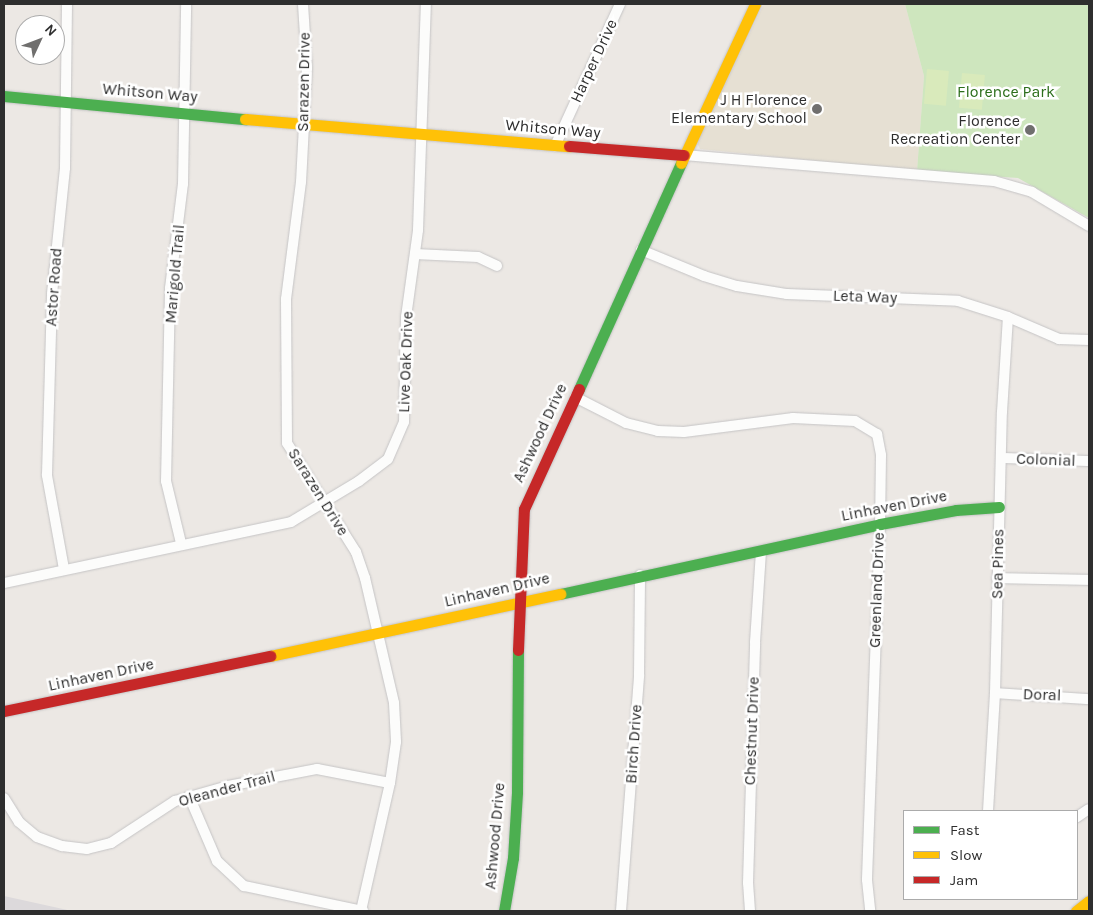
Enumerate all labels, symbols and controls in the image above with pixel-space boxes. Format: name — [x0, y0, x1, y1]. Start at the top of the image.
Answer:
north arrow — [15, 15, 65, 65]
street label: Harper Drive — [566, 16, 622, 106]
text: N — [41, 21, 60, 40]
street label: Sarazen Drive — [294, 32, 314, 132]
street label: Whitson Way — [102, 79, 198, 107]
park label: Florence Park — [957, 82, 1055, 102]
place label: J H Florence Elementary School — [671, 90, 807, 128]
marker: J H Florence Elementary School — [811, 103, 823, 115]
place label: Florence Recreation Center — [890, 111, 1020, 149]
street label: Whitson Way — [505, 115, 601, 143]
marker: Florence Recreation Center — [1024, 124, 1036, 136]
street label: Marigold Trail — [161, 224, 189, 324]
street label: Astor Road — [42, 247, 66, 327]
street label: Leta Way — [833, 286, 897, 308]
street label: Live Oak Drive — [395, 311, 417, 413]
street label: Ashwood Drive — [509, 380, 571, 486]
street label: Sarazen Drive — [283, 445, 353, 539]
street label: Colonial — [1016, 449, 1076, 471]
street label: Linhaven Drive — [839, 486, 949, 526]
street label: Sea Pines — [988, 529, 1008, 599]
street label: Greenland Drive — [865, 532, 889, 648]
street label: Linhaven Drive — [442, 569, 552, 611]
street label: Linhaven Drive — [46, 654, 156, 696]
street label: Chestnut Drive — [741, 676, 763, 786]
street label: Doral — [1022, 685, 1062, 705]
street label: Birch Drive — [622, 704, 646, 784]
street label: Oleander Trail — [176, 767, 278, 811]
street label: Ashwood Drive — [481, 782, 509, 890]
legend — [903, 810, 1078, 900]
text: Fast — [950, 821, 979, 839]
text: Slow — [950, 846, 982, 864]
text: Jam — [950, 871, 978, 889]

